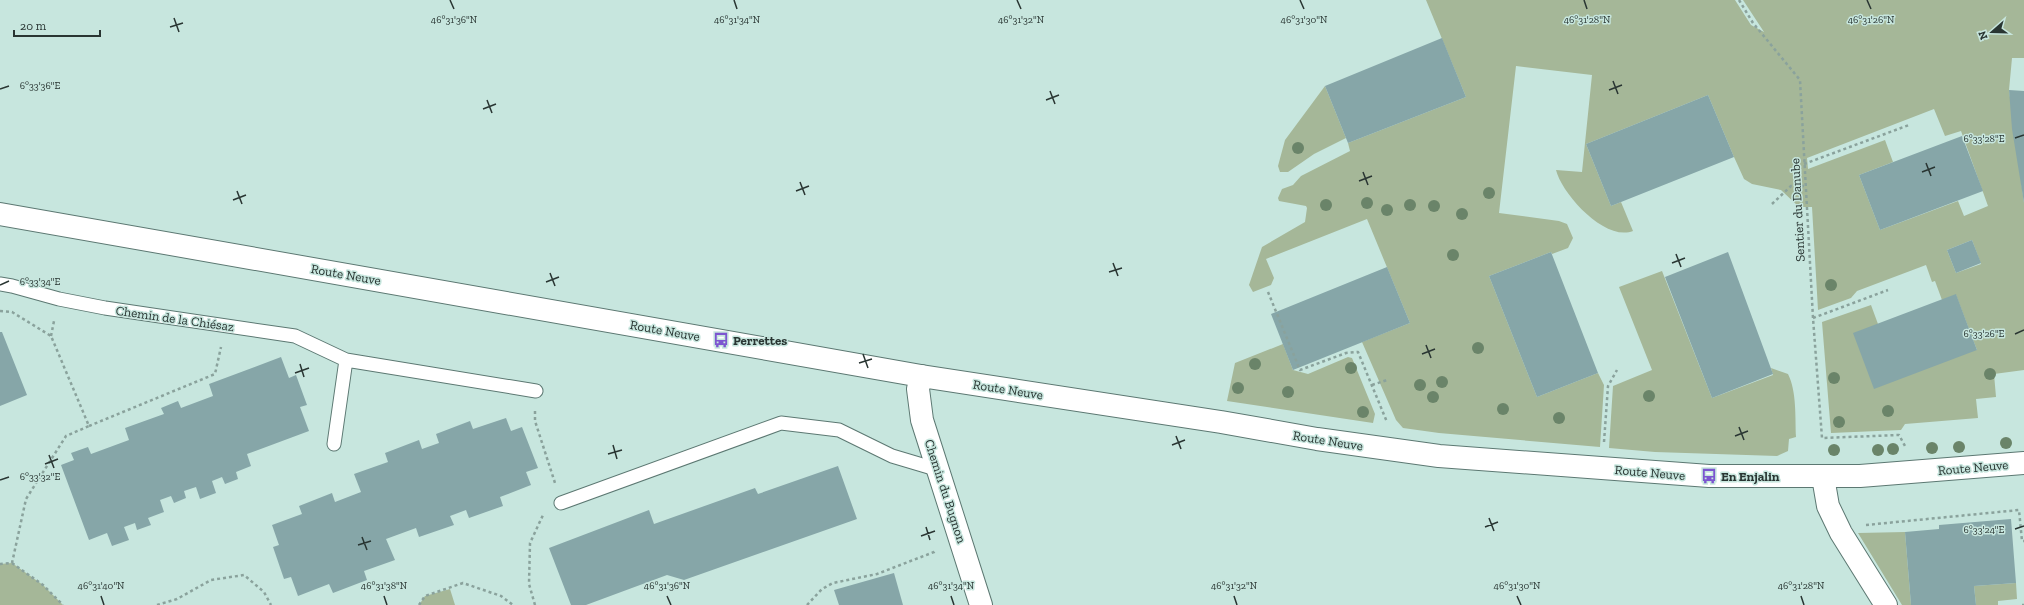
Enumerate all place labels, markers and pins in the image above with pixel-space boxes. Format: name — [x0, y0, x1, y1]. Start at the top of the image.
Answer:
bus stop icon: Perrettes — [712, 331, 730, 349]
place label: Perrettes — [733, 333, 787, 348]
bus stop icon: En Enjalin — [1700, 467, 1718, 485]
place label: En Enjalin — [1721, 469, 1780, 485]

